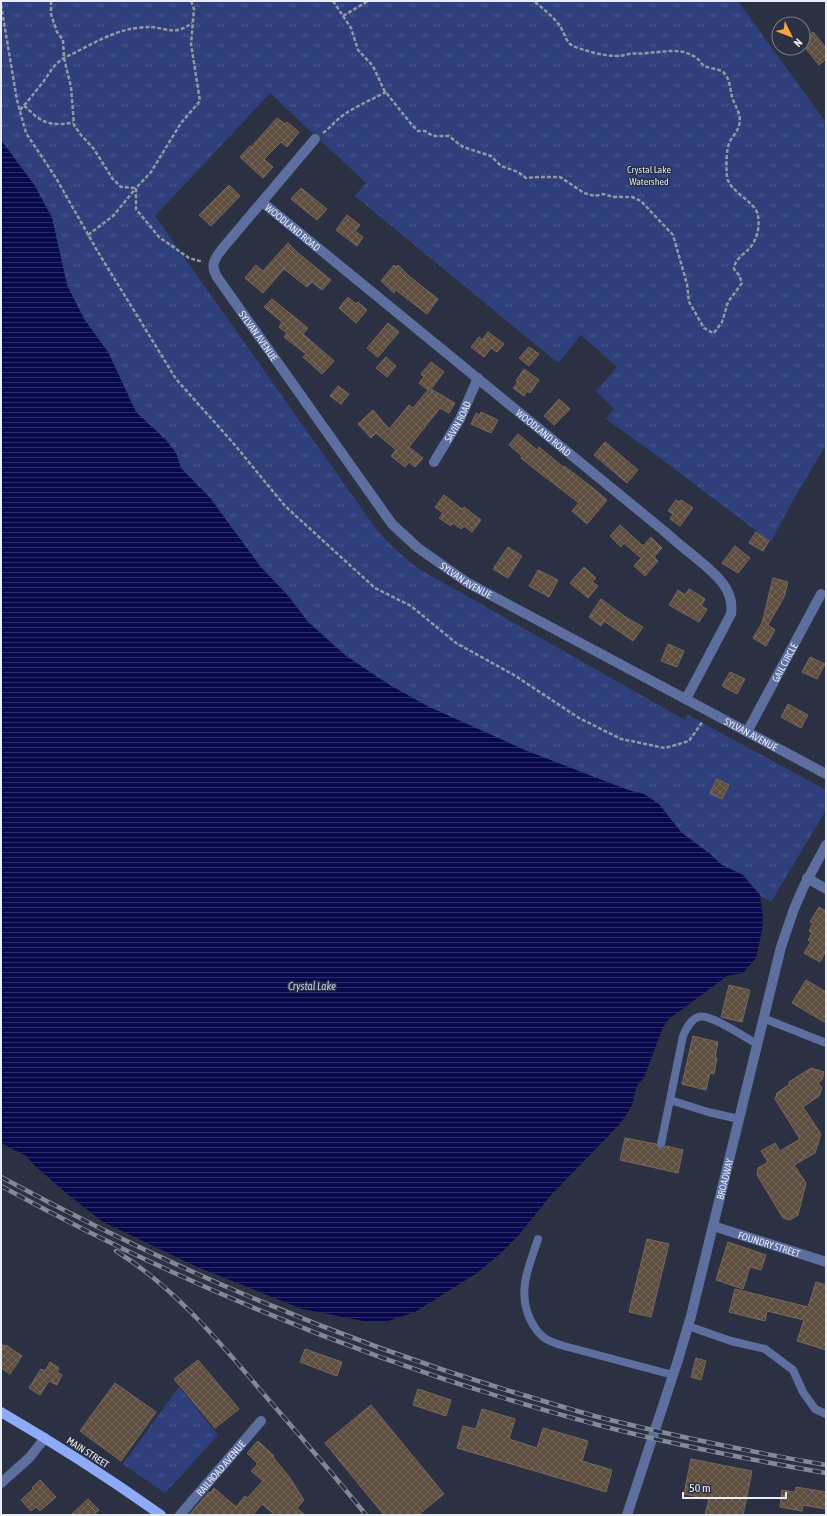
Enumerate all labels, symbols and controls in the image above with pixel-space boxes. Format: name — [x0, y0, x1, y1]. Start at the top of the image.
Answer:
north arrow — [771, 16, 811, 56]
text: N — [792, 36, 805, 49]
park label: Crystal Lake Watershed — [627, 164, 671, 187]
street label: WOODLAND ROAD — [263, 202, 322, 254]
street label: SYLVAN AVENUE — [237, 309, 280, 364]
street label: SAVIN ROAD — [442, 399, 473, 444]
street label: WOODLAND ROAD — [514, 407, 573, 459]
street label: SYLVAN AVENUE — [438, 560, 494, 601]
street label: GAIL CIRCLE — [770, 641, 800, 684]
street label: SYLVAN AVENUE — [722, 716, 780, 753]
water label: Crystal Lake — [288, 980, 336, 992]
street label: BROADWAY — [715, 1157, 735, 1201]
street label: FOUNDRY STREET — [737, 1229, 802, 1260]
street label: MAIN STREET — [65, 1435, 111, 1470]
street label: RAILROAD AVENUE — [194, 1438, 248, 1498]
scale bar — [683, 1474, 786, 1500]
text: 50 m — [689, 1481, 711, 1495]

